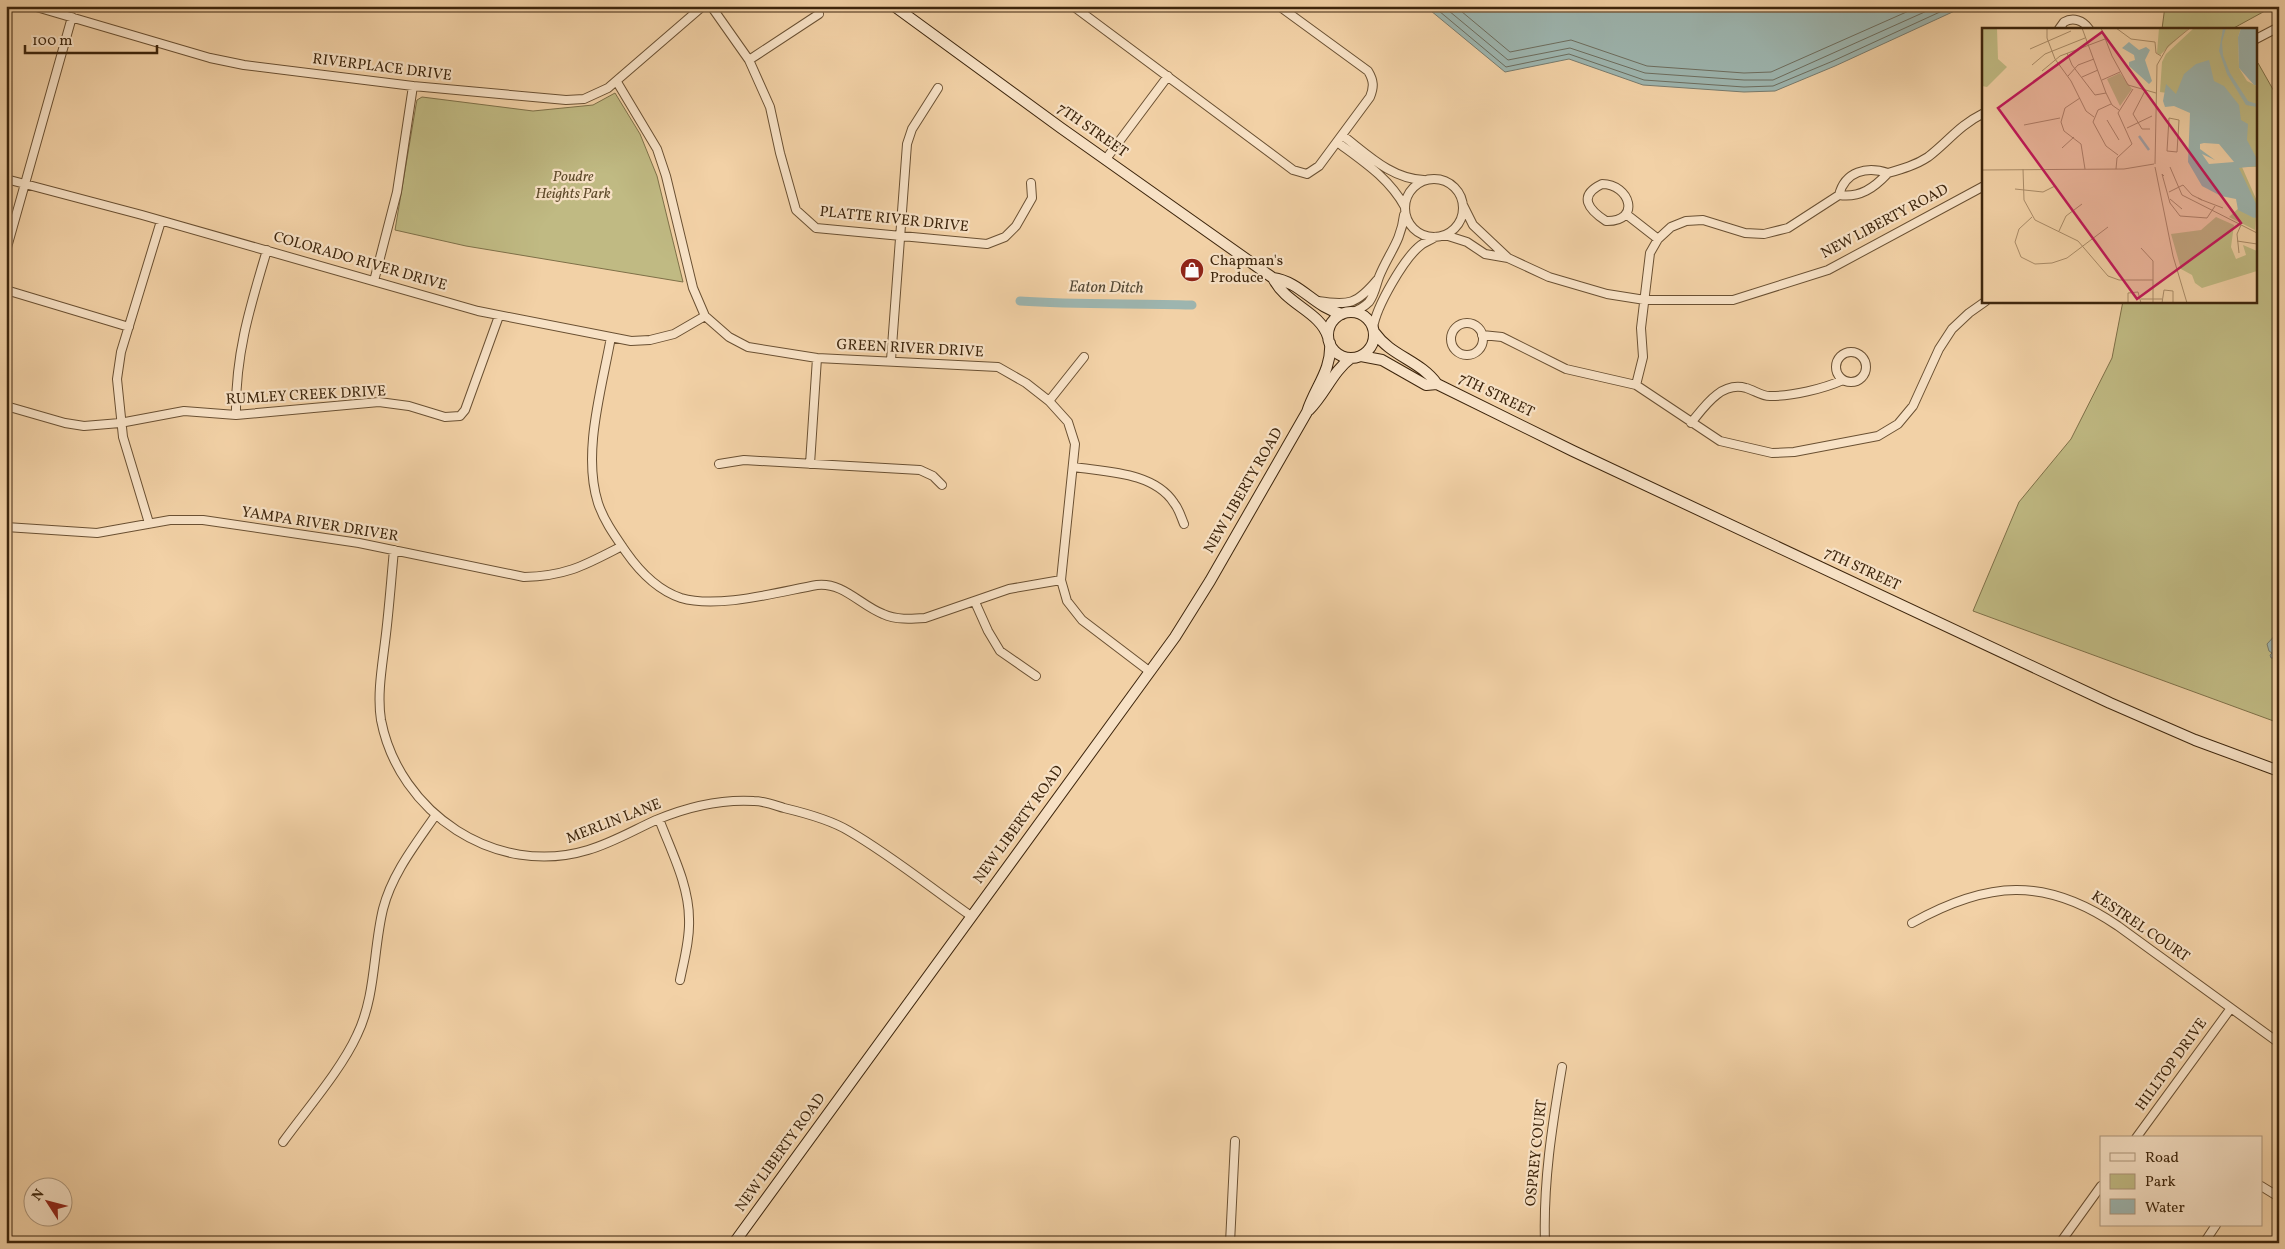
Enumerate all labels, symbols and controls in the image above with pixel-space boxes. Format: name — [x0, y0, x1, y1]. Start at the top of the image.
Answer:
scale bar — [25, 22, 158, 54]
inset map — [1982, 28, 2258, 302]
text: 100 m — [32, 31, 72, 52]
street label: RIVERPLACE DRIVE — [311, 49, 453, 87]
street label: 7TH STREET — [1052, 99, 1132, 163]
park label: Poudre Heights Park — [535, 167, 611, 205]
street label: NEW LIBERTY ROAD — [1817, 179, 1953, 265]
street label: PLATTE RIVER DRIVE — [818, 202, 970, 238]
street label: COLORADO RIVER DRIVE — [271, 227, 449, 297]
place label: Chapman's Produce — [1210, 251, 1283, 289]
shop icon: Chapman's Produce — [1179, 257, 1205, 283]
water label: Eaton Ditch — [1068, 276, 1144, 300]
street label: GREEN RIVER DRIVE — [836, 335, 984, 363]
street label: 7TH STREET — [1454, 369, 1538, 424]
street label: RUMLEY CREEK DRIVE — [225, 381, 387, 411]
street label: NEW LIBERTY ROAD — [1199, 424, 1289, 558]
street label: YAMPA RIVER DRIVER — [240, 502, 400, 548]
street label: 7TH STREET — [1820, 543, 1904, 597]
street label: NEW LIBERTY ROAD — [969, 761, 1069, 889]
street label: MERLIN LANE — [563, 794, 665, 850]
street label: KESTREL COURT — [2087, 886, 2194, 968]
street label: HILLTOP DRIVE — [2131, 1014, 2213, 1116]
street label: NEW LIBERTY ROAD — [731, 1089, 831, 1217]
street label: OSPREY COURT — [1521, 1098, 1553, 1208]
legend — [2100, 1136, 2262, 1226]
text: Road — [2145, 1148, 2179, 1169]
text: Park — [2145, 1172, 2176, 1193]
north arrow — [22, 1176, 72, 1226]
text: N — [28, 1186, 49, 1205]
text: Water — [2145, 1198, 2185, 1219]

